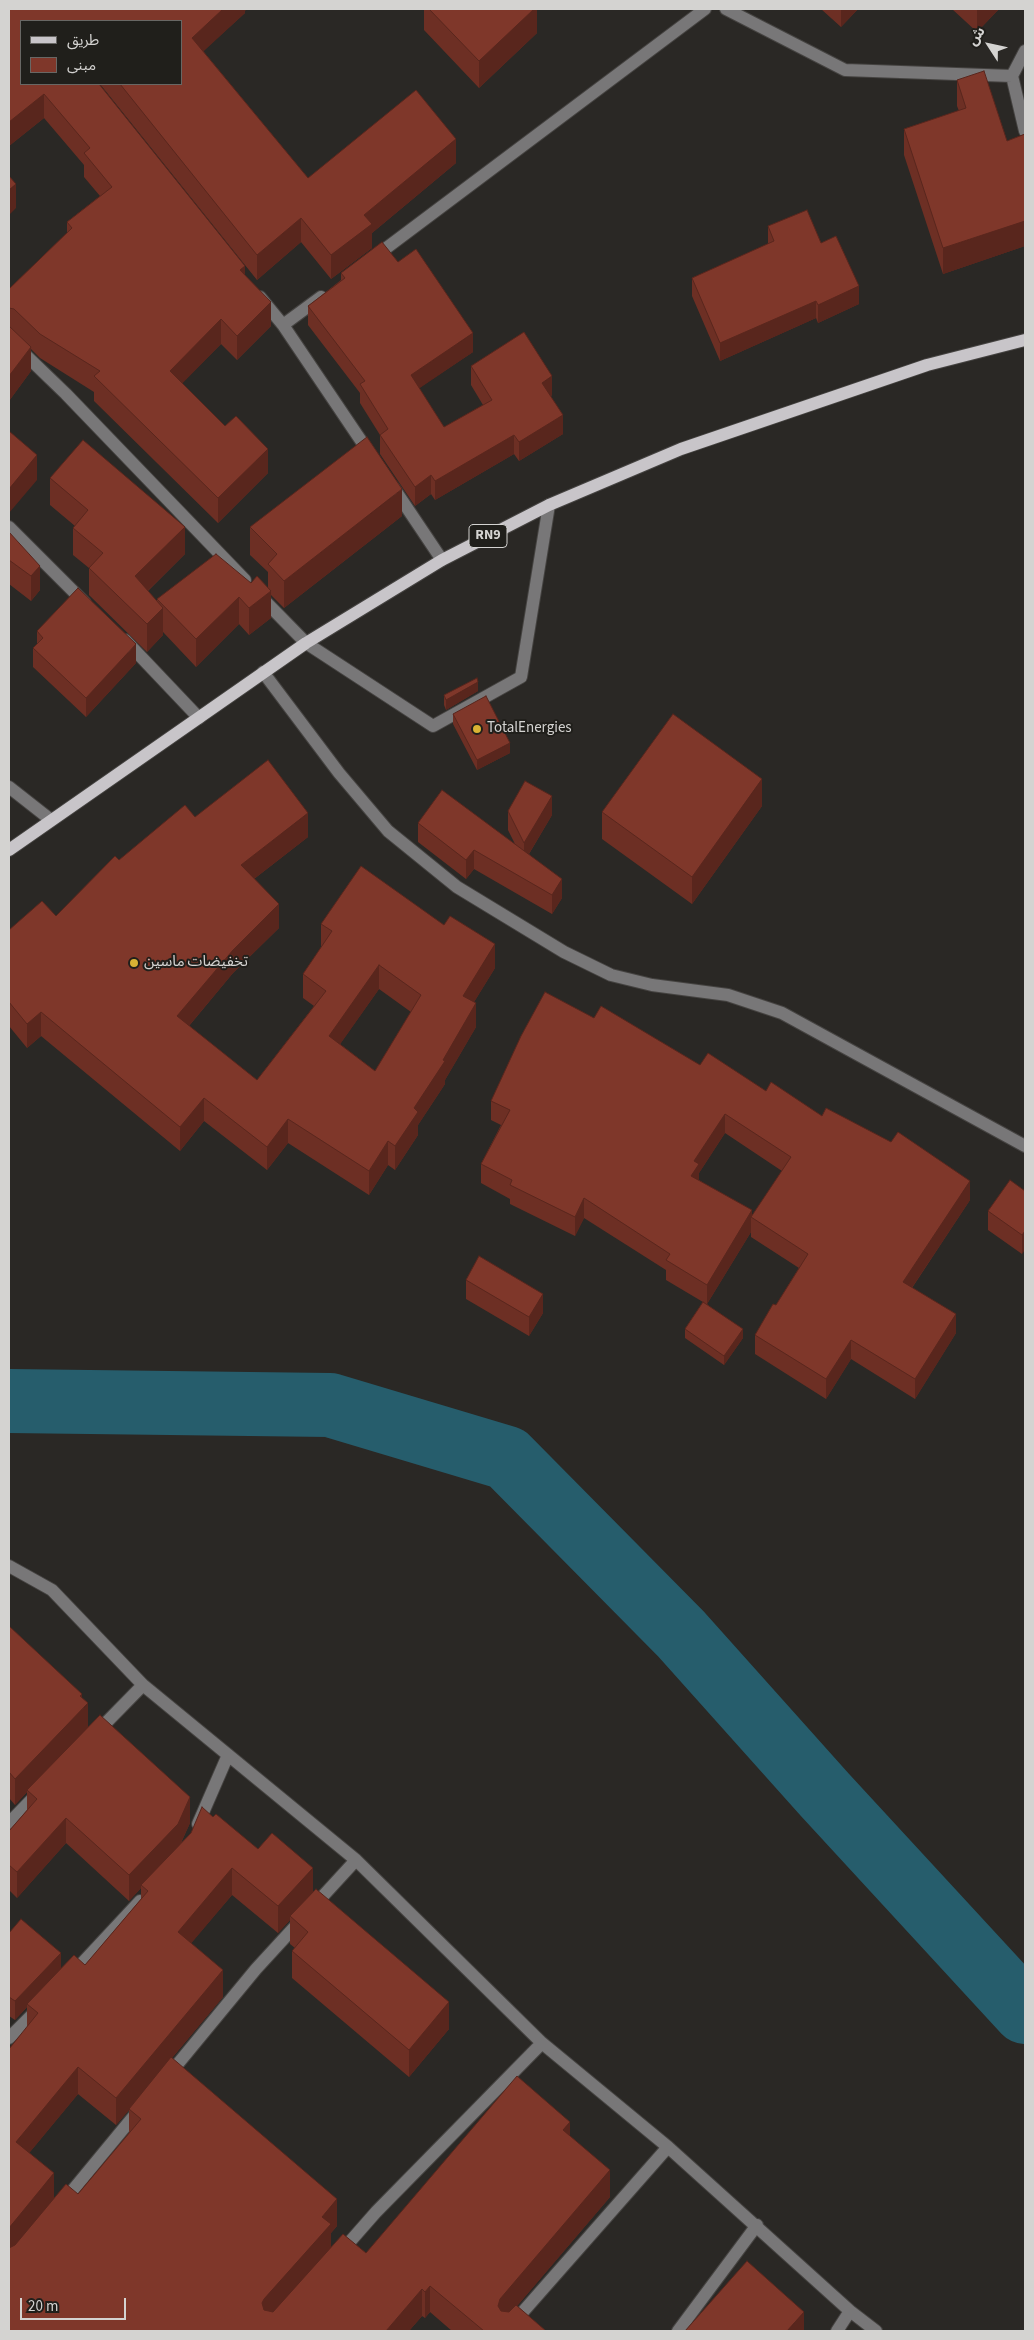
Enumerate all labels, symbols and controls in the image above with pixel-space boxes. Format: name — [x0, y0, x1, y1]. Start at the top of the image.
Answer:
legend — [20, 20, 182, 85]
north arrow — [964, 20, 1014, 70]
text: ش — [963, 23, 990, 50]
text: طريق — [67, 30, 99, 51]
text: مبنى — [67, 55, 96, 76]
road number: RN9 — [469, 524, 507, 548]
place label: TotalEnergies — [487, 720, 572, 738]
marker: TotalEnergies — [471, 723, 483, 735]
place label: تخفيضات ماسين — [144, 954, 248, 972]
marker: تخفيضات ماسين — [128, 957, 140, 969]
scale bar — [22, 2288, 129, 2320]
text: 20 m — [28, 2296, 58, 2317]

